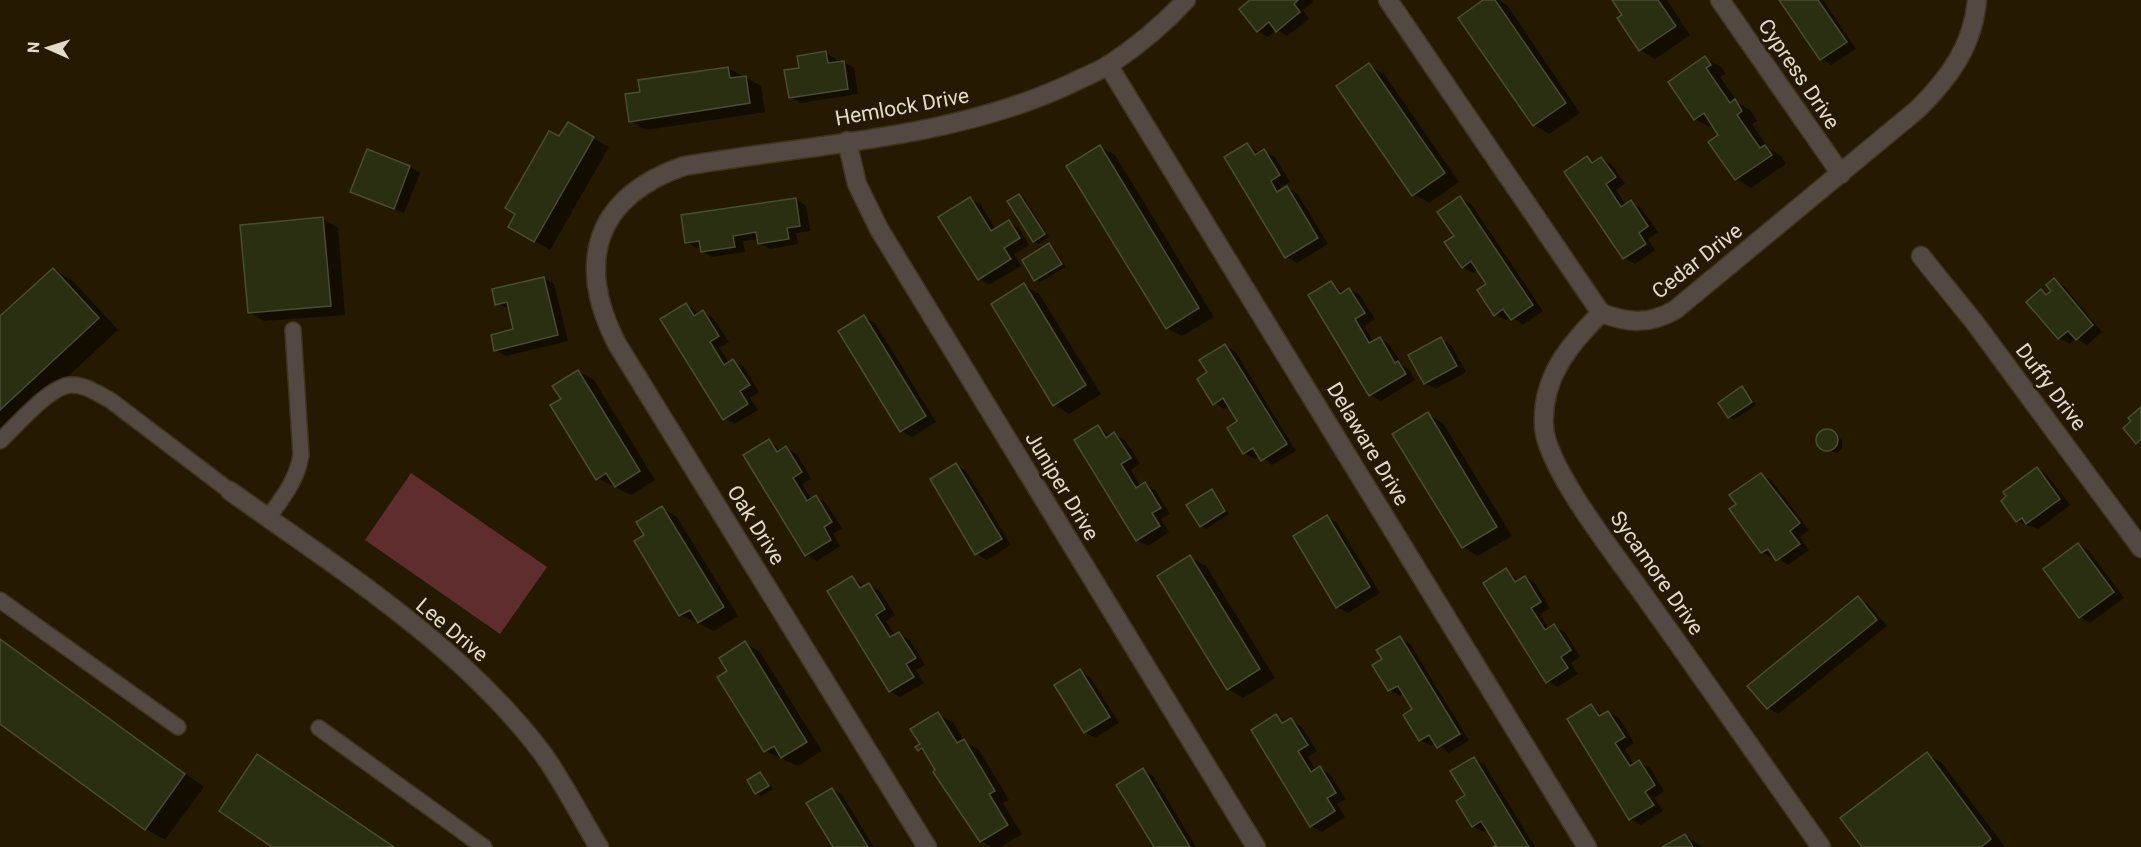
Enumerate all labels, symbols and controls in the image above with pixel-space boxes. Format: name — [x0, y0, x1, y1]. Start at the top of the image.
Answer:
street label: Cypress Drive — [1753, 14, 1845, 134]
north arrow — [18, 18, 78, 78]
text: N — [24, 41, 43, 53]
street label: Hemlock Drive — [833, 83, 971, 131]
street label: Cedar Drive — [1647, 218, 1747, 304]
street label: Duffy Drive — [2011, 339, 2091, 435]
street label: Delaware Drive — [1322, 378, 1414, 510]
street label: Juniper Drive — [1020, 427, 1104, 545]
street label: Oak Drive — [722, 481, 790, 569]
street label: Sycamore Drive — [1605, 507, 1709, 639]
street label: Lee Drive — [411, 593, 493, 667]

